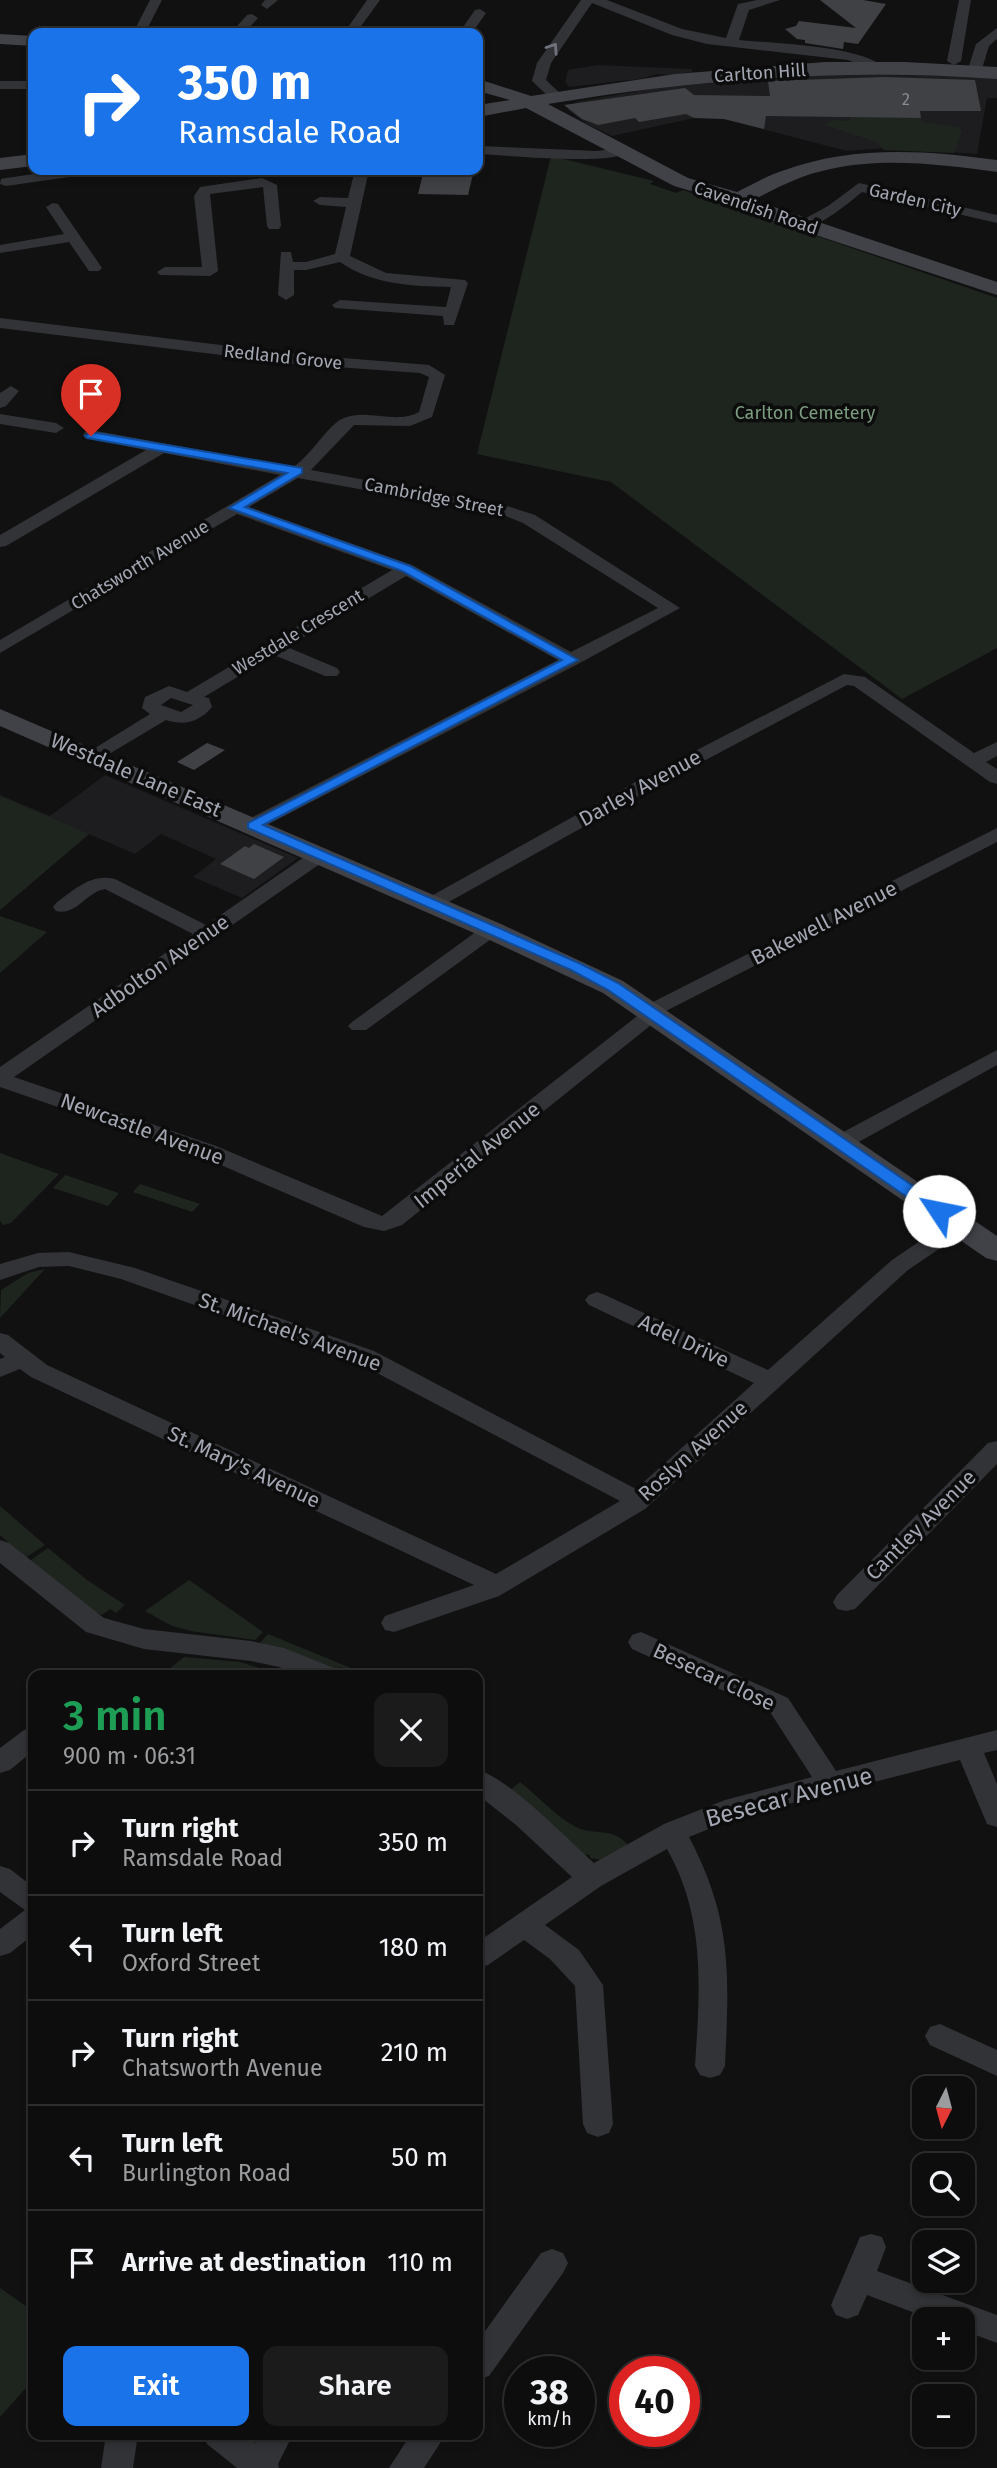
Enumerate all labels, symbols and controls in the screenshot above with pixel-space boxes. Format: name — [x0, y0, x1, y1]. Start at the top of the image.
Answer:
one-way arrow — [545, 43, 558, 56]
text: 350 m — [178, 53, 311, 112]
icon: right — [63, 56, 154, 147]
street label: Carlton Hill — [713, 59, 807, 87]
house number: 2 — [902, 90, 910, 109]
text: Ramsdale Road — [178, 113, 402, 151]
street label: Cavendish Road — [691, 176, 821, 240]
street label: Garden City — [867, 179, 963, 221]
street label: Redland Grove — [223, 340, 343, 374]
pin — [61, 364, 121, 436]
icon: arrive — [72, 375, 110, 413]
park label: Carlton Cemetery — [735, 402, 875, 424]
street label: Cambridge Street — [363, 473, 506, 521]
street label: Chatsworth Avenue — [67, 515, 213, 615]
street label: Westdale Crescent — [229, 584, 368, 680]
street label: Westdale Lane East — [47, 727, 226, 823]
street label: Darley Avenue — [574, 744, 706, 832]
street label: Bakewell Avenue — [747, 875, 901, 971]
street label: Adbolton Avenue — [86, 909, 234, 1023]
street label: Newcastle Avenue — [57, 1087, 227, 1171]
street label: Imperial Avenue — [409, 1096, 545, 1214]
position arrow — [902, 1174, 976, 1248]
street label: St. Michael's Avenue — [195, 1287, 385, 1377]
street label: Adel Drive — [635, 1309, 733, 1373]
street label: Roslyn Avenue — [633, 1395, 753, 1507]
street label: St. Mary's Avenue — [164, 1420, 324, 1514]
street label: Cantley Avenue — [860, 1464, 982, 1586]
street label: Besecar Close — [649, 1637, 779, 1717]
text: 3 min — [63, 1691, 167, 1741]
button: close — [374, 1693, 448, 1767]
text: 900 m · 06:31 — [63, 1742, 196, 1770]
street label: Besecar Avenue — [703, 1761, 875, 1833]
text: Turn right — [122, 1813, 239, 1844]
icon: right — [63, 1824, 101, 1862]
text: 350 m — [378, 1827, 448, 1858]
text: Ramsdale Road — [122, 1844, 283, 1872]
text: Turn left — [122, 1918, 223, 1949]
icon: left — [63, 1929, 101, 1967]
text: 180 m — [379, 1932, 448, 1963]
text: Oxford Street — [122, 1949, 260, 1977]
text: Turn right — [122, 2023, 239, 2054]
icon: right — [63, 2034, 101, 2072]
text: 210 m — [381, 2037, 448, 2068]
text: Chatsworth Avenue — [122, 2054, 323, 2082]
north arrow — [912, 2076, 975, 2138]
map controls — [912, 2076, 975, 2447]
text: Turn left — [122, 2128, 223, 2159]
icon: left — [63, 2139, 101, 2177]
text: 50 m — [391, 2142, 448, 2173]
button: search — [912, 2153, 975, 2216]
text: Burlington Road — [122, 2159, 291, 2187]
button: layers — [912, 2230, 975, 2293]
icon: arrive — [63, 2244, 101, 2282]
text: Arrive at destination — [122, 2247, 366, 2278]
text: 110 m — [387, 2247, 453, 2278]
button: + — [912, 2307, 975, 2370]
button: Exit — [63, 2346, 249, 2426]
button: Share — [263, 2346, 448, 2426]
speed limit sign: 40 — [609, 2356, 700, 2447]
text: 38 — [530, 2371, 569, 2413]
button: − — [912, 2384, 975, 2447]
text: km/h — [527, 2408, 572, 2430]

